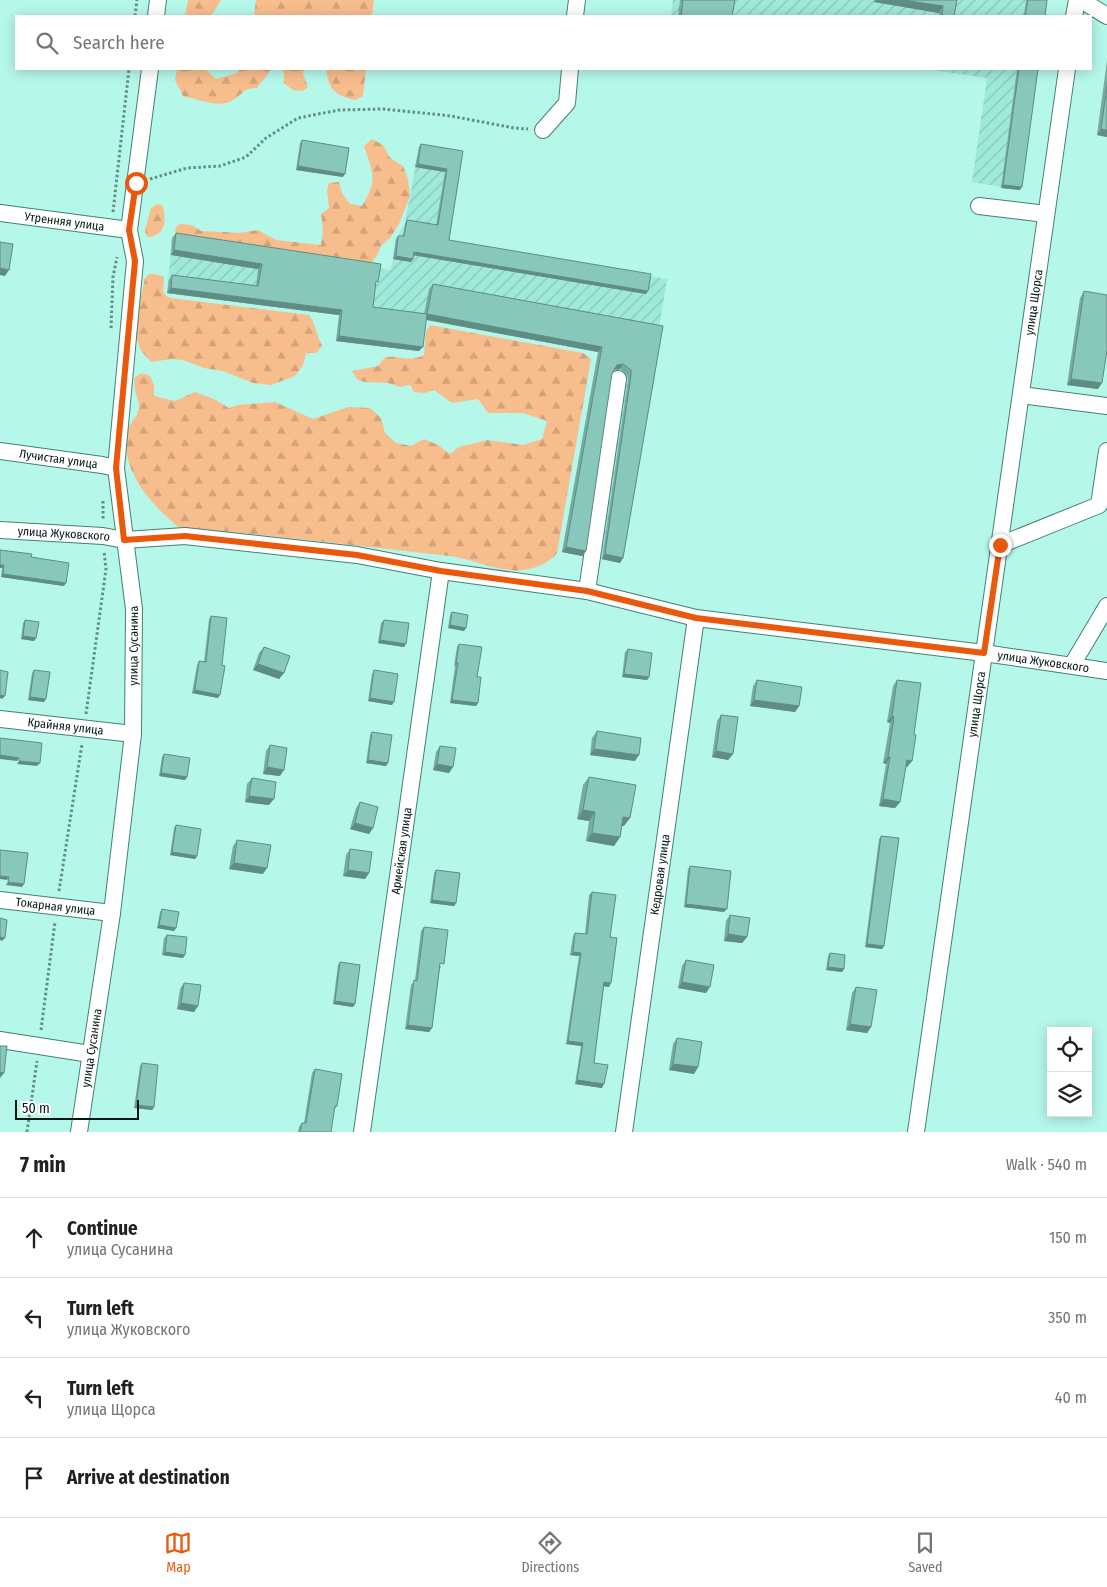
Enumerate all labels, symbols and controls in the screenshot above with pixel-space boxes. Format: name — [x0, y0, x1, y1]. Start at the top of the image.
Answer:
search box — [15, 15, 1092, 70]
icon: search — [33, 29, 61, 57]
text: Search here — [73, 31, 165, 54]
route start — [125, 172, 148, 195]
street label: Утренняя улица — [23, 209, 105, 234]
street label: улица Щорса — [1022, 268, 1045, 336]
street label: Лучистая улица — [18, 447, 99, 471]
street label: улица Жуковского — [17, 524, 111, 544]
route end — [989, 534, 1012, 557]
street label: улица Сусанина — [126, 605, 141, 686]
street label: улица Жуковского — [997, 648, 1090, 675]
street label: улица Щорса — [965, 670, 988, 738]
street label: Крайняя улица — [27, 715, 104, 738]
street label: Армейская улица — [389, 806, 415, 895]
street label: Кедровая улица — [647, 833, 673, 916]
street label: Токарная улица — [15, 895, 96, 918]
street label: улица Сусанина — [79, 1007, 105, 1088]
map controls — [1047, 1027, 1092, 1117]
button: locate — [1047, 1027, 1092, 1072]
button: layers — [1047, 1072, 1092, 1117]
scale bar — [15, 1097, 139, 1120]
text: 50 m — [22, 1100, 50, 1117]
text: 7 min — [20, 1152, 66, 1178]
text: Walk · 540 m — [1006, 1155, 1087, 1174]
text: Continue — [67, 1217, 138, 1240]
icon: ahead — [20, 1224, 48, 1252]
text: 150 m — [1049, 1228, 1087, 1247]
text: улица Сусанина — [67, 1240, 173, 1259]
text: Turn left — [67, 1297, 134, 1320]
icon: left — [20, 1304, 48, 1332]
text: 350 m — [1048, 1308, 1087, 1327]
text: улица Жуковского — [67, 1320, 190, 1339]
text: Turn left — [67, 1377, 134, 1400]
icon: left — [20, 1384, 48, 1412]
text: 40 m — [1055, 1388, 1087, 1407]
text: улица Щорса — [67, 1400, 156, 1419]
icon: arrive — [20, 1464, 48, 1492]
text: Arrive at destination — [67, 1466, 230, 1489]
tab: Map — [164, 1529, 192, 1576]
tab: Directions — [521, 1529, 579, 1576]
tab: Saved — [908, 1529, 943, 1576]

